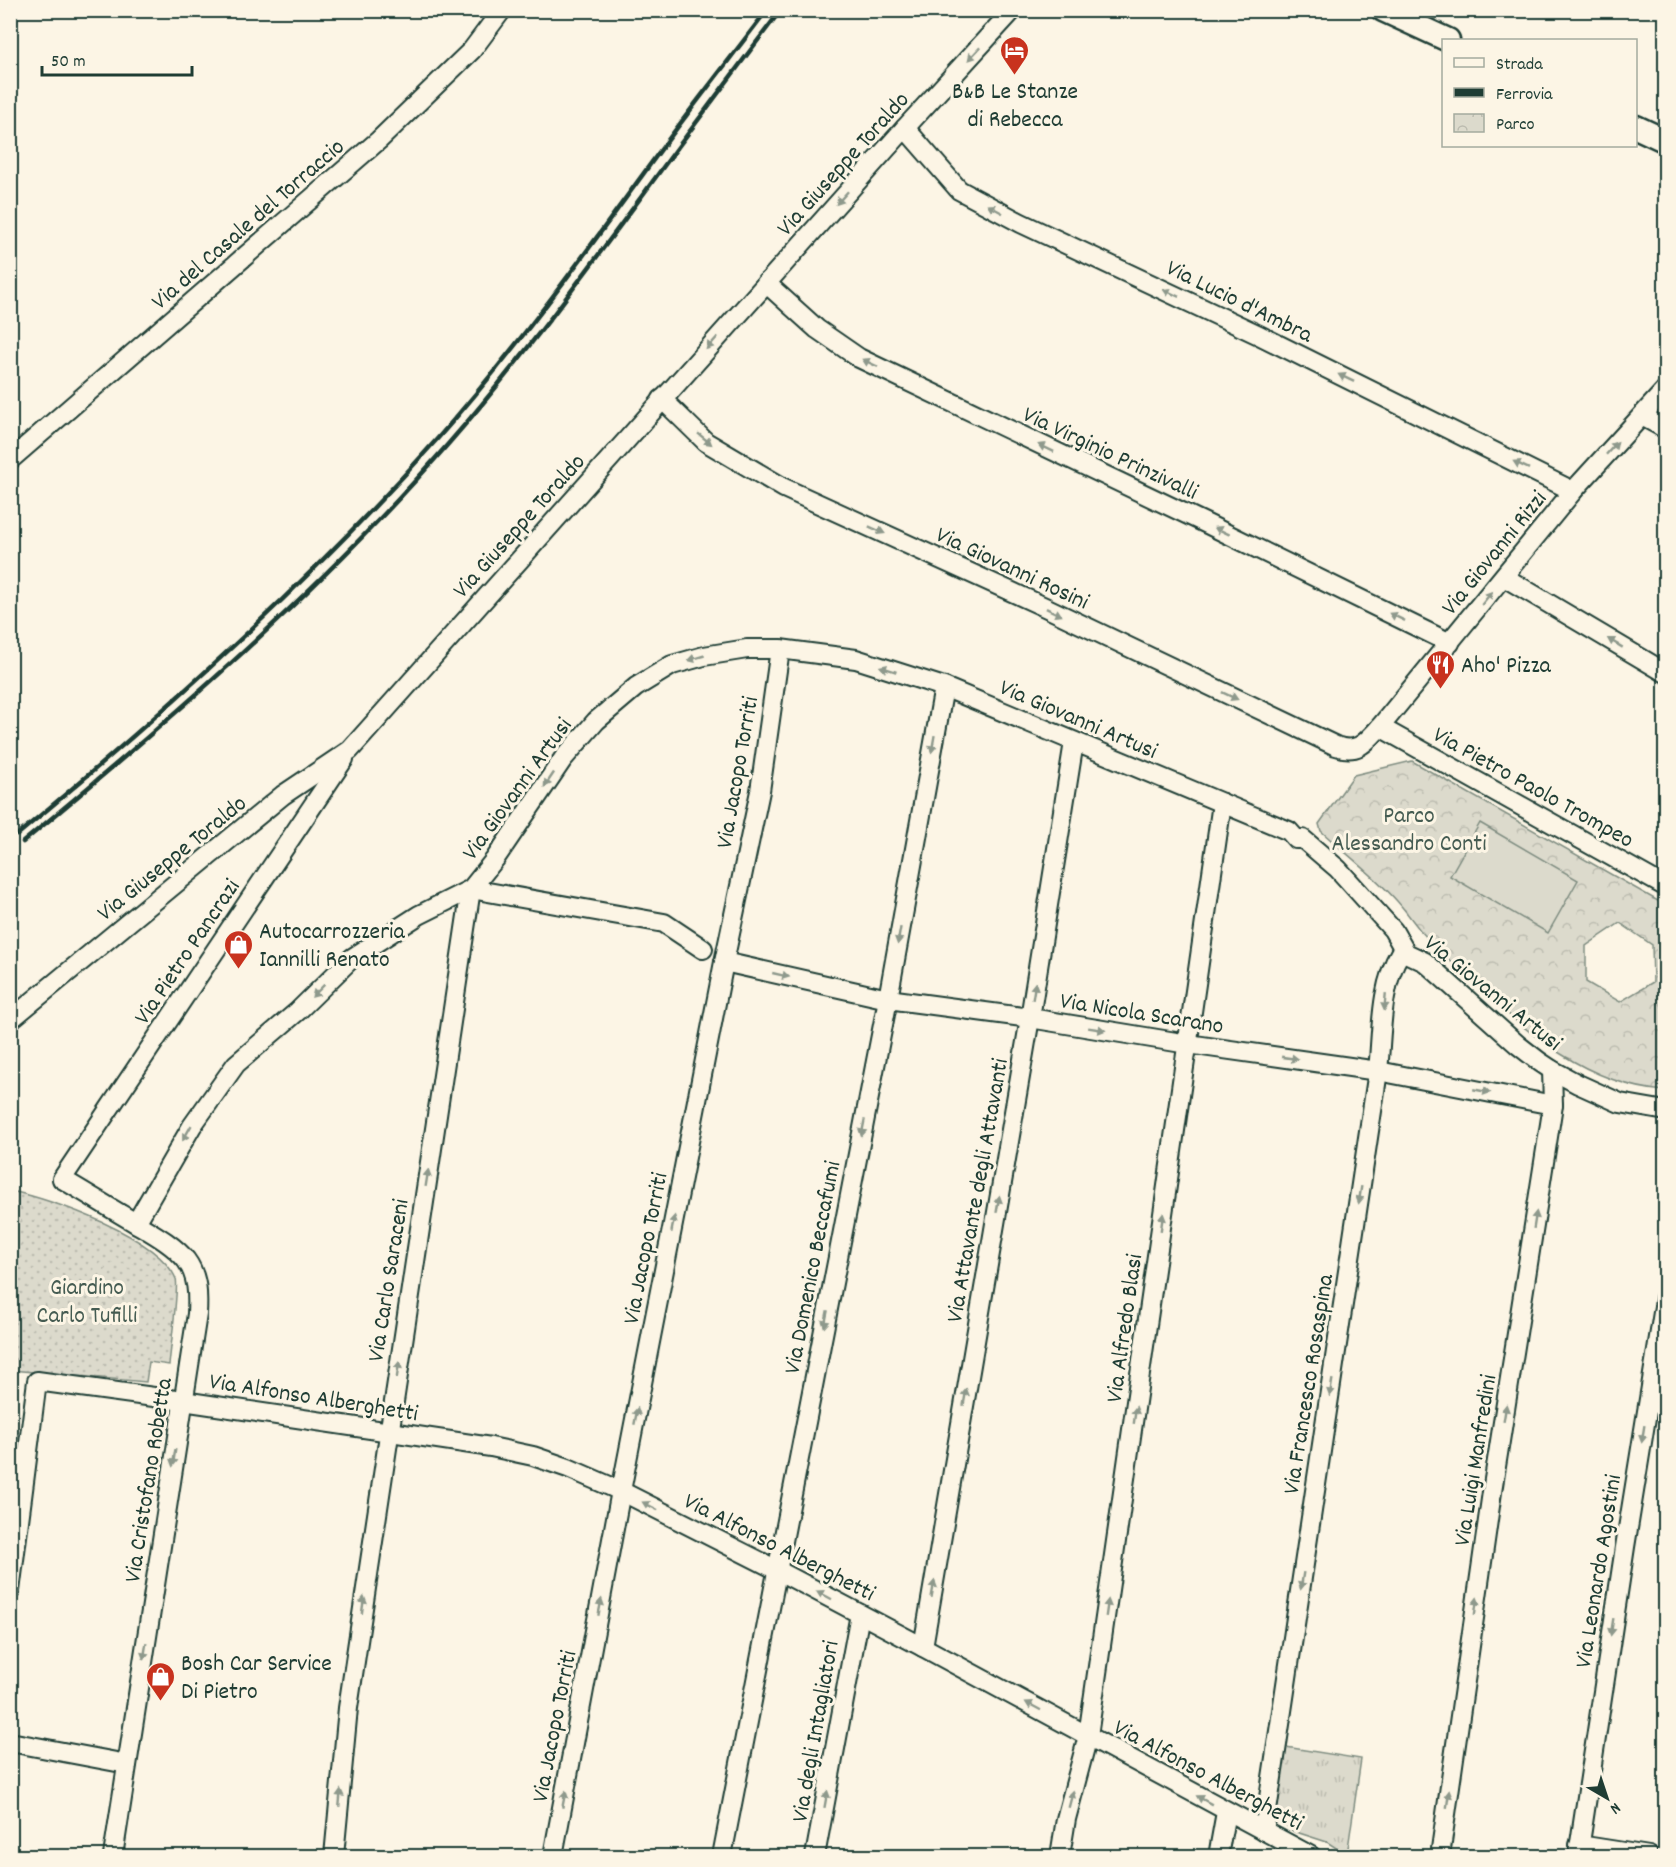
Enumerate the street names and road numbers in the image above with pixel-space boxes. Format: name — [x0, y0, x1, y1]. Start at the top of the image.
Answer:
street label: Via Giuseppe Toraldo — [770, 85, 919, 245]
street label: Via del Casale del Torraccio — [145, 132, 353, 319]
street label: Via Lucio d'Ambra — [1160, 253, 1318, 353]
street label: Via Virginio Prinzivalli — [1016, 399, 1203, 510]
street label: Via Giuseppe Toraldo — [446, 447, 595, 607]
street label: Via Giovanni Rizzi — [1434, 484, 1556, 624]
street label: Via Giovanni Rosini — [930, 519, 1094, 620]
street label: Via Giovanni Artusi — [993, 672, 1162, 769]
street label: Via Jacopo Torriti — [709, 694, 769, 851]
street label: Via Giovanni Artusi — [455, 711, 582, 868]
street label: Via Pietro Paolo Trompeo — [1426, 719, 1639, 858]
street label: Via Giuseppe Toraldo — [91, 788, 255, 931]
street label: Via Pietro Pancrazi — [127, 873, 250, 1032]
street label: Via Giovanni Artusi — [1416, 928, 1568, 1061]
street label: Via Nicola Scarano — [1057, 985, 1226, 1045]
street label: Via Attavante degli Attavanti — [939, 1056, 1019, 1325]
street label: Via Domenico Beccafumi — [777, 1158, 851, 1377]
street label: Via Jacopo Torriti — [616, 1170, 678, 1327]
street label: Via Carlo Saraceni — [360, 1197, 420, 1364]
street label: Via Alfredo Blasi — [1099, 1252, 1153, 1405]
street label: Via Francesco Rosaspina — [1276, 1271, 1344, 1497]
street label: Via Alfonso Alberghetti — [207, 1366, 420, 1432]
street label: Via Luigi Manfredini — [1447, 1372, 1507, 1549]
street label: Via Cristofano Robetta — [117, 1375, 183, 1585]
street label: Via Leonardo Agostini — [1568, 1472, 1632, 1671]
street label: Via Alfonso Alberghetti — [677, 1486, 880, 1612]
street label: Via degli Intagliatori — [784, 1638, 850, 1825]
street label: Via Jacopo Torriti — [525, 1648, 587, 1805]
street label: Via Alfonso Alberghetti — [1107, 1712, 1309, 1841]

